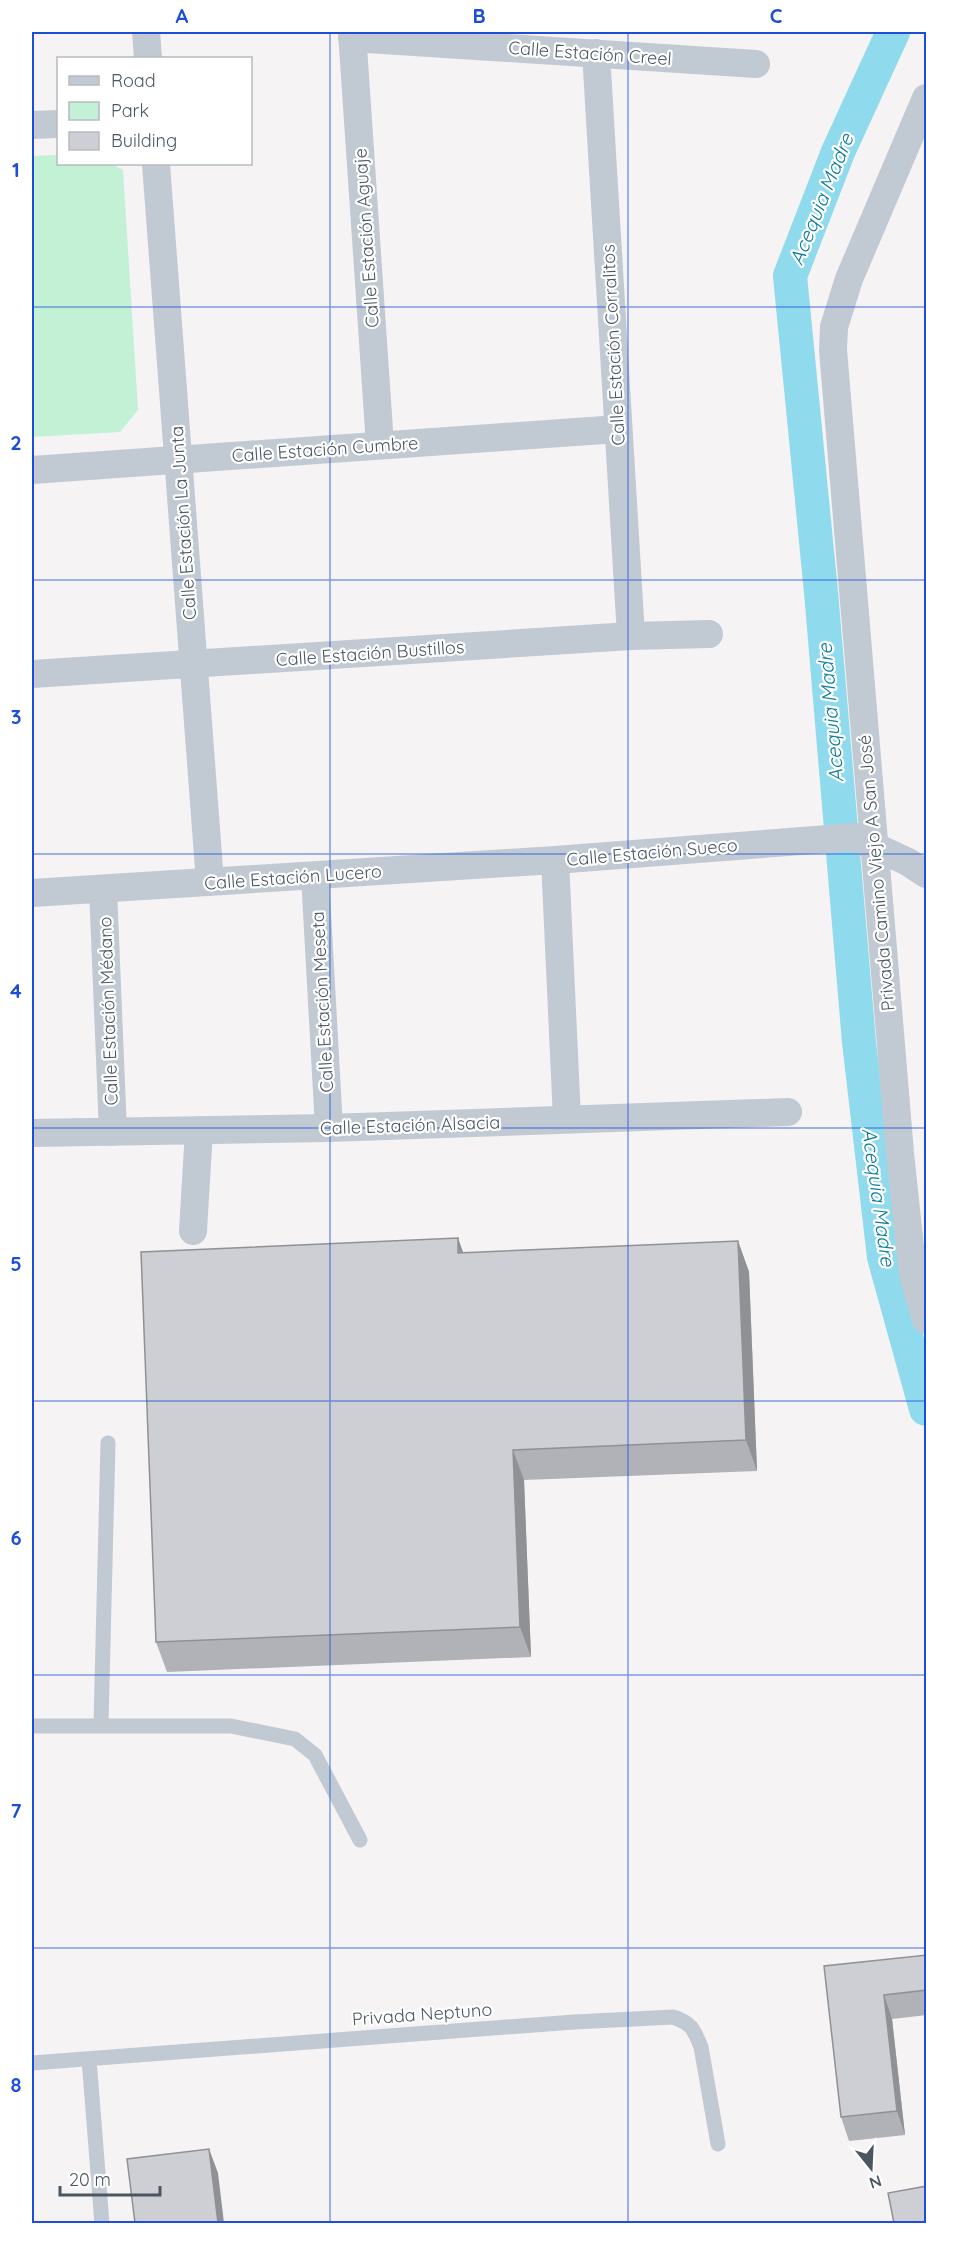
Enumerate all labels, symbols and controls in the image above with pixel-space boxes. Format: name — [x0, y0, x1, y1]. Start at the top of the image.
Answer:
text: A — [176, 3, 189, 28]
text: B — [472, 3, 486, 28]
text: C — [770, 3, 783, 28]
street label: Calle Estación Creel — [508, 36, 672, 70]
legend — [57, 57, 252, 165]
text: Road — [111, 69, 156, 92]
text: Park — [111, 99, 149, 122]
text: Building — [111, 129, 177, 152]
water label: Acequia Madre — [783, 129, 859, 268]
street label: Calle Estación Aguaje — [348, 148, 384, 328]
text: 1 — [12, 157, 20, 182]
street label: Calle Estación Corralitos — [596, 244, 630, 446]
street label: Calle Estación La Junta — [165, 425, 201, 621]
text: 2 — [10, 430, 22, 455]
street label: Calle Estación Cumbre — [231, 431, 419, 467]
street label: Calle Estación Bustillos — [275, 635, 465, 671]
water label: Acequia Madre — [811, 642, 849, 783]
text: 3 — [11, 704, 21, 729]
street label: Privada Camino Viejo A San José — [852, 734, 900, 1012]
street label: Calle Estación Sueco — [566, 833, 738, 871]
street label: Calle Estación Lucero — [204, 859, 382, 895]
street label: Calle Estación Meseta — [306, 911, 338, 1093]
street label: Calle Estación Médano — [93, 916, 123, 1106]
text: 4 — [10, 978, 22, 1003]
street label: Calle Estación Alsacia — [320, 1110, 500, 1140]
water label: Acequia Madre — [857, 1126, 901, 1268]
text: 5 — [10, 1251, 22, 1276]
text: 6 — [10, 1525, 22, 1550]
text: 7 — [11, 1798, 22, 1823]
street label: Privada Neptuno — [351, 1998, 493, 2030]
text: 8 — [11, 2072, 22, 2097]
north arrow — [841, 2138, 901, 2198]
scale bar — [60, 2159, 160, 2197]
text: 20 m — [69, 2168, 111, 2191]
text: N — [867, 2171, 884, 2194]

